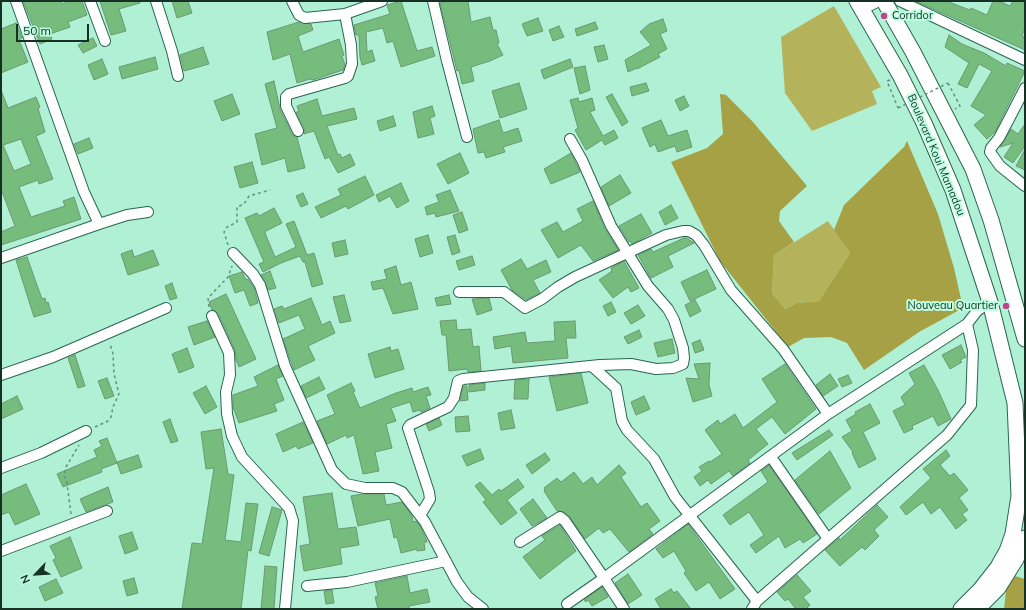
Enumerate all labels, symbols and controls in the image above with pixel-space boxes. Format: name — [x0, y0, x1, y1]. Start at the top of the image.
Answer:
place label: Corridor — [892, 9, 933, 23]
marker: Corridor — [879, 11, 889, 21]
scale bar — [18, 16, 91, 42]
text: 50 m — [23, 23, 51, 38]
street label: Boulevard Koui Mamadou — [904, 92, 968, 218]
place label: Nouveau Quartier — [907, 299, 998, 313]
marker: Nouveau Quartier — [1001, 301, 1011, 311]
north arrow — [16, 554, 56, 594]
text: N — [17, 572, 33, 586]

